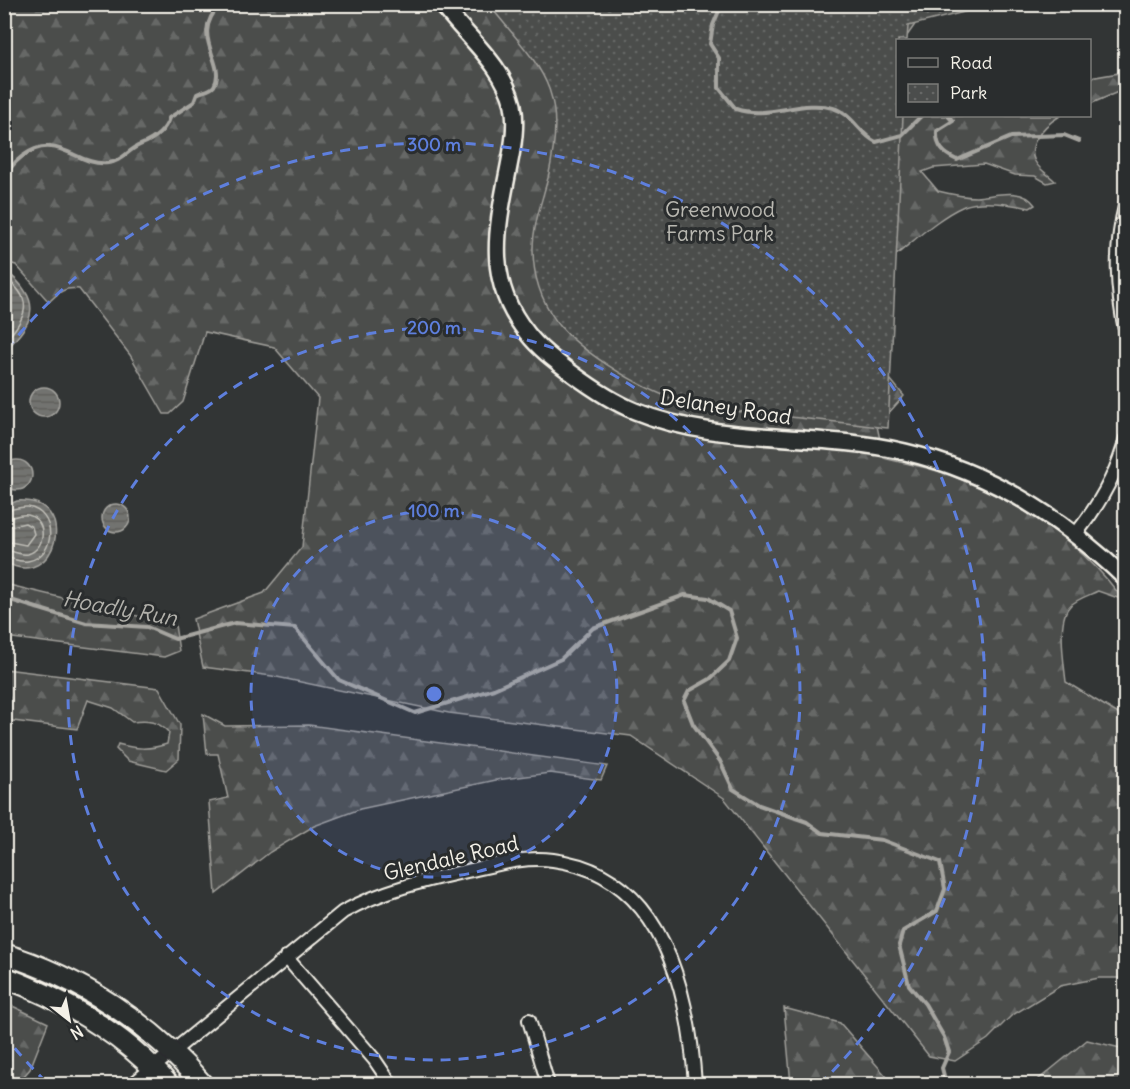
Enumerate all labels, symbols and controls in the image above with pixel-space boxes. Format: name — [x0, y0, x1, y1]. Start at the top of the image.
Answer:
legend — [896, 39, 1091, 117]
text: Road — [950, 51, 993, 74]
text: Park — [950, 81, 987, 104]
text: 300 m — [407, 133, 461, 156]
park label: Greenwood Farms Park — [665, 196, 775, 247]
text: 200 m — [407, 316, 461, 339]
street label: Delaney Road — [658, 383, 794, 431]
text: 100 m — [409, 499, 460, 522]
water label: Hoadly Run — [61, 584, 181, 632]
centre of rings — [424, 684, 444, 704]
street label: Glendale Road — [381, 829, 521, 887]
north arrow — [39, 990, 99, 1050]
text: N — [67, 1021, 87, 1044]

